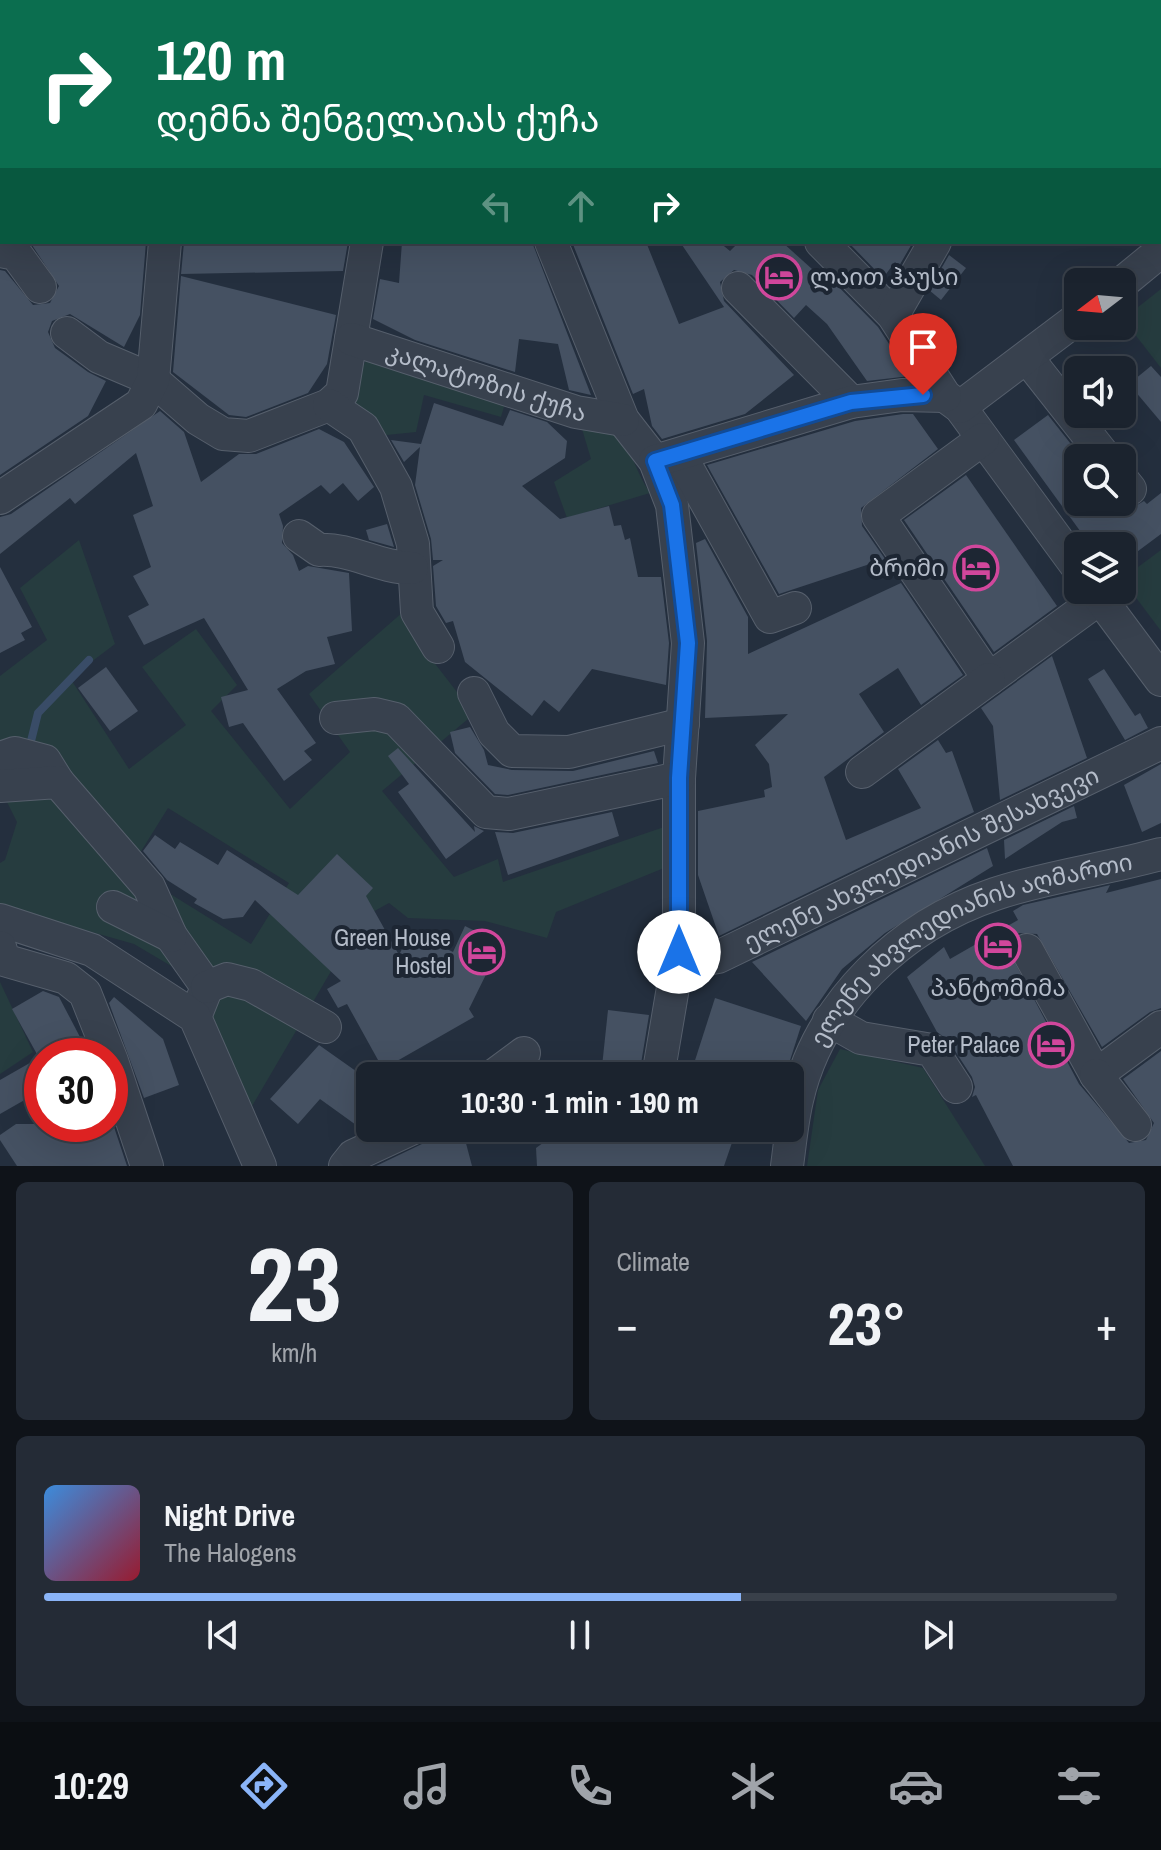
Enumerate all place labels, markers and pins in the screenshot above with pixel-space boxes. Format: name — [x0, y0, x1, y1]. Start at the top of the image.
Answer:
hotel icon: ლაით ჰაუსი — [755, 253, 803, 301]
place label: ლაით ჰაუსი — [810, 260, 959, 292]
pin — [889, 313, 957, 395]
hotel icon: ბრიმი — [952, 544, 1000, 592]
place label: ბრიმი — [869, 551, 945, 583]
place label: Green House Hostel — [334, 921, 451, 981]
hotel icon: პანტომიმა — [974, 922, 1022, 970]
hotel icon: Green House Hostel — [458, 928, 506, 976]
place label: პანტომიმა — [930, 971, 1066, 1003]
hotel icon: Peter Palace — [1027, 1021, 1075, 1069]
place label: Peter Palace — [907, 1028, 1020, 1060]

